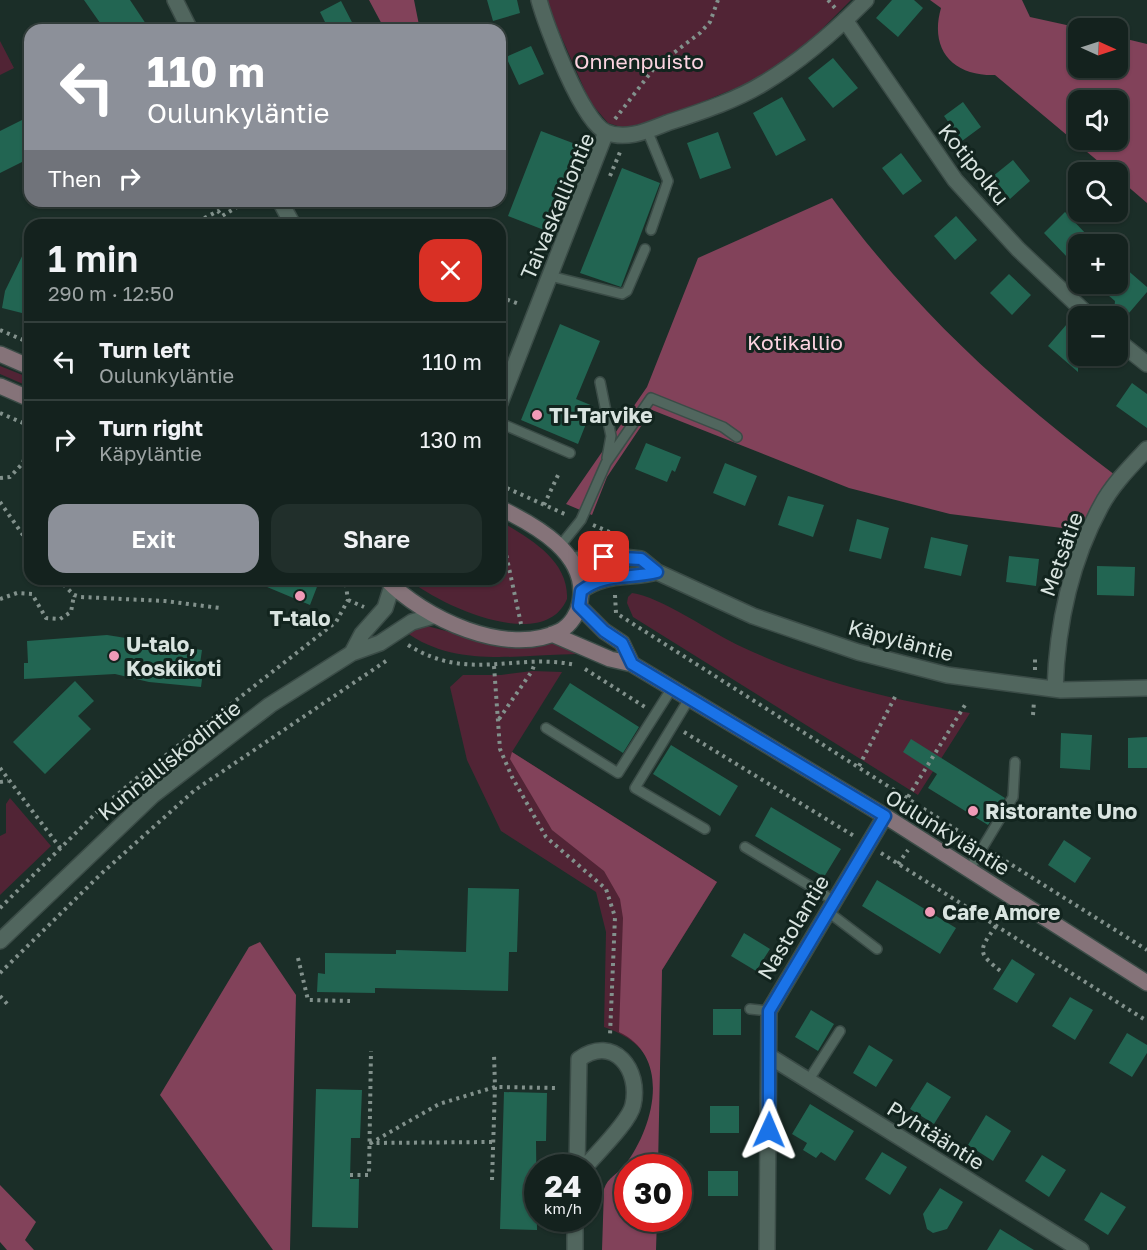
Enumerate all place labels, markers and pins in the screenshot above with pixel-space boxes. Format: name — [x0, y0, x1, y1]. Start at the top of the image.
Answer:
place label: TI-Tarvike — [549, 402, 653, 428]
marker: TI-Tarvike — [530, 408, 544, 422]
pin — [578, 531, 629, 582]
marker: T-talo — [293, 589, 307, 603]
place label: T-talo — [269, 605, 331, 631]
place label: U-talo, Koskikoti — [126, 631, 222, 681]
marker: U-talo, Koskikoti — [107, 649, 121, 663]
place label: Ristorante Uno — [985, 798, 1137, 824]
marker: Ristorante Uno — [966, 804, 980, 818]
place label: Cafe Amore — [942, 899, 1060, 925]
marker: Cafe Amore — [923, 905, 937, 919]

